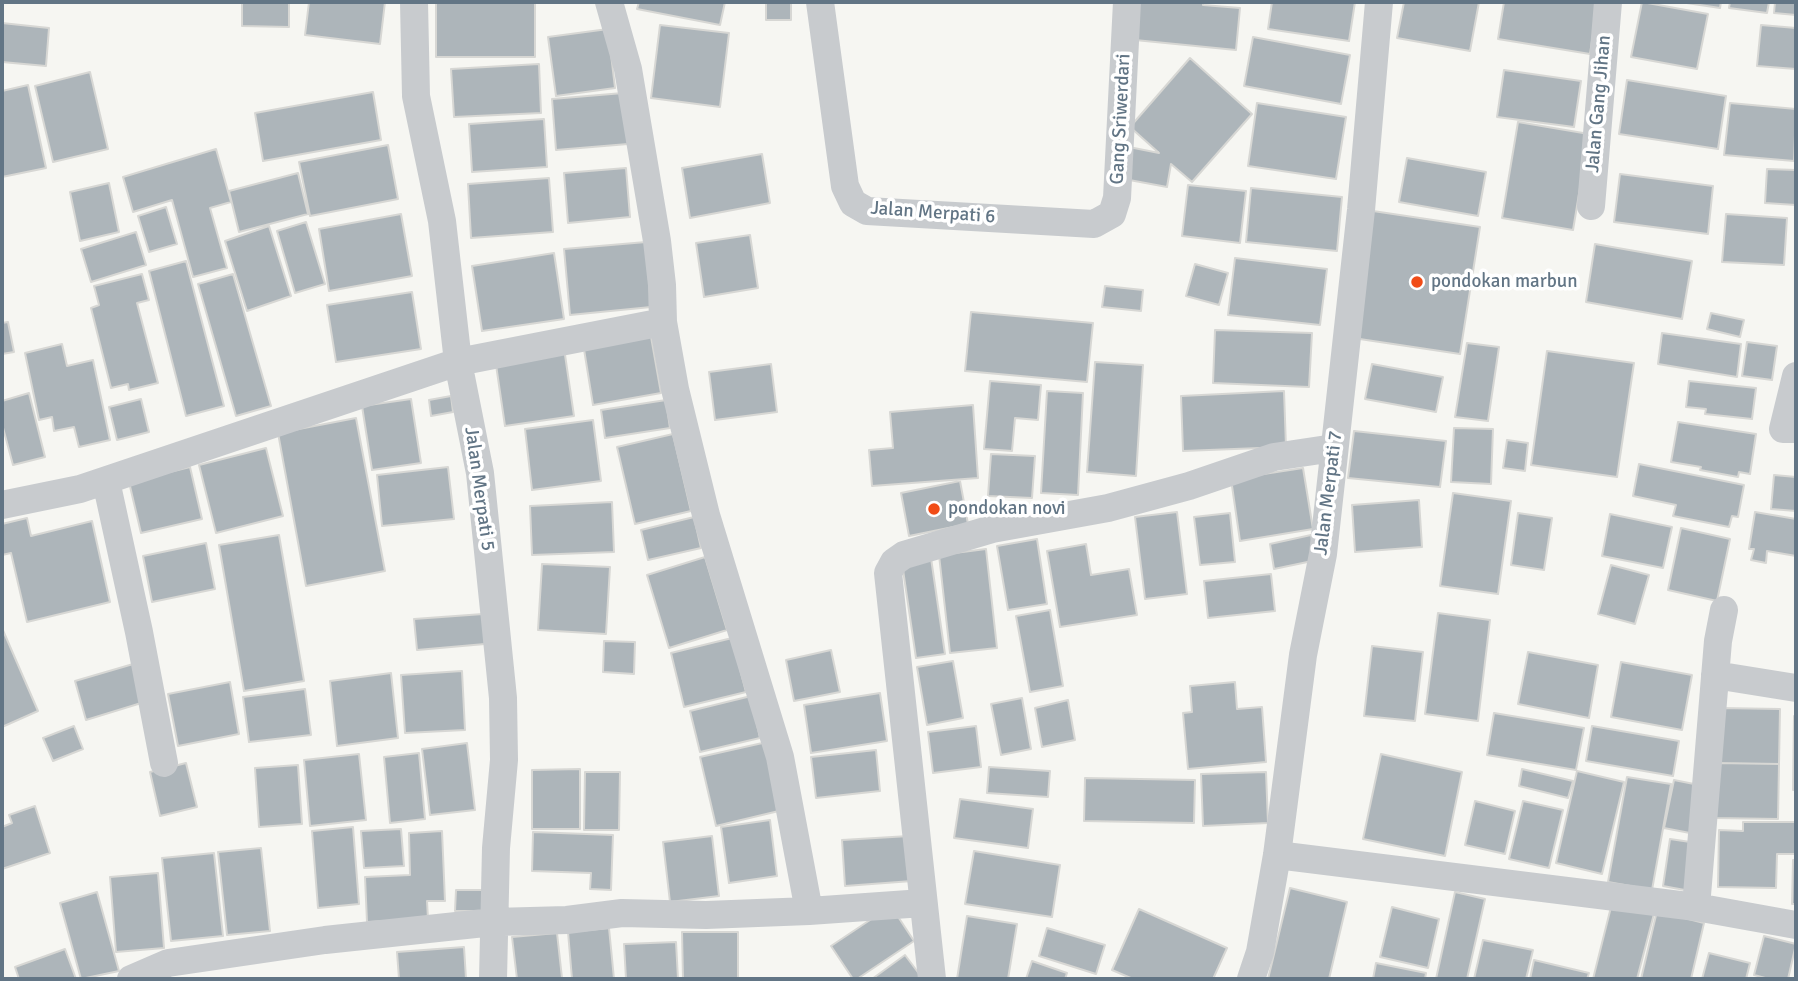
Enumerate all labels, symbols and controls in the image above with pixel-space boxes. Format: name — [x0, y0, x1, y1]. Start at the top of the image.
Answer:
street label: Jalan Gang Jihan — [1582, 34, 1616, 174]
street label: Gang Sriwerdari — [1106, 53, 1136, 185]
street label: Jalan Merpati 6 — [870, 197, 996, 229]
place label: pondokan marbun — [1431, 271, 1578, 293]
marker: pondokan marbun — [1409, 274, 1425, 290]
street label: Jalan Merpati 5 — [459, 425, 499, 553]
street label: Jalan Merpati 7 — [1310, 429, 1348, 557]
place label: pondokan novi — [948, 498, 1066, 520]
marker: pondokan novi — [926, 501, 942, 517]

